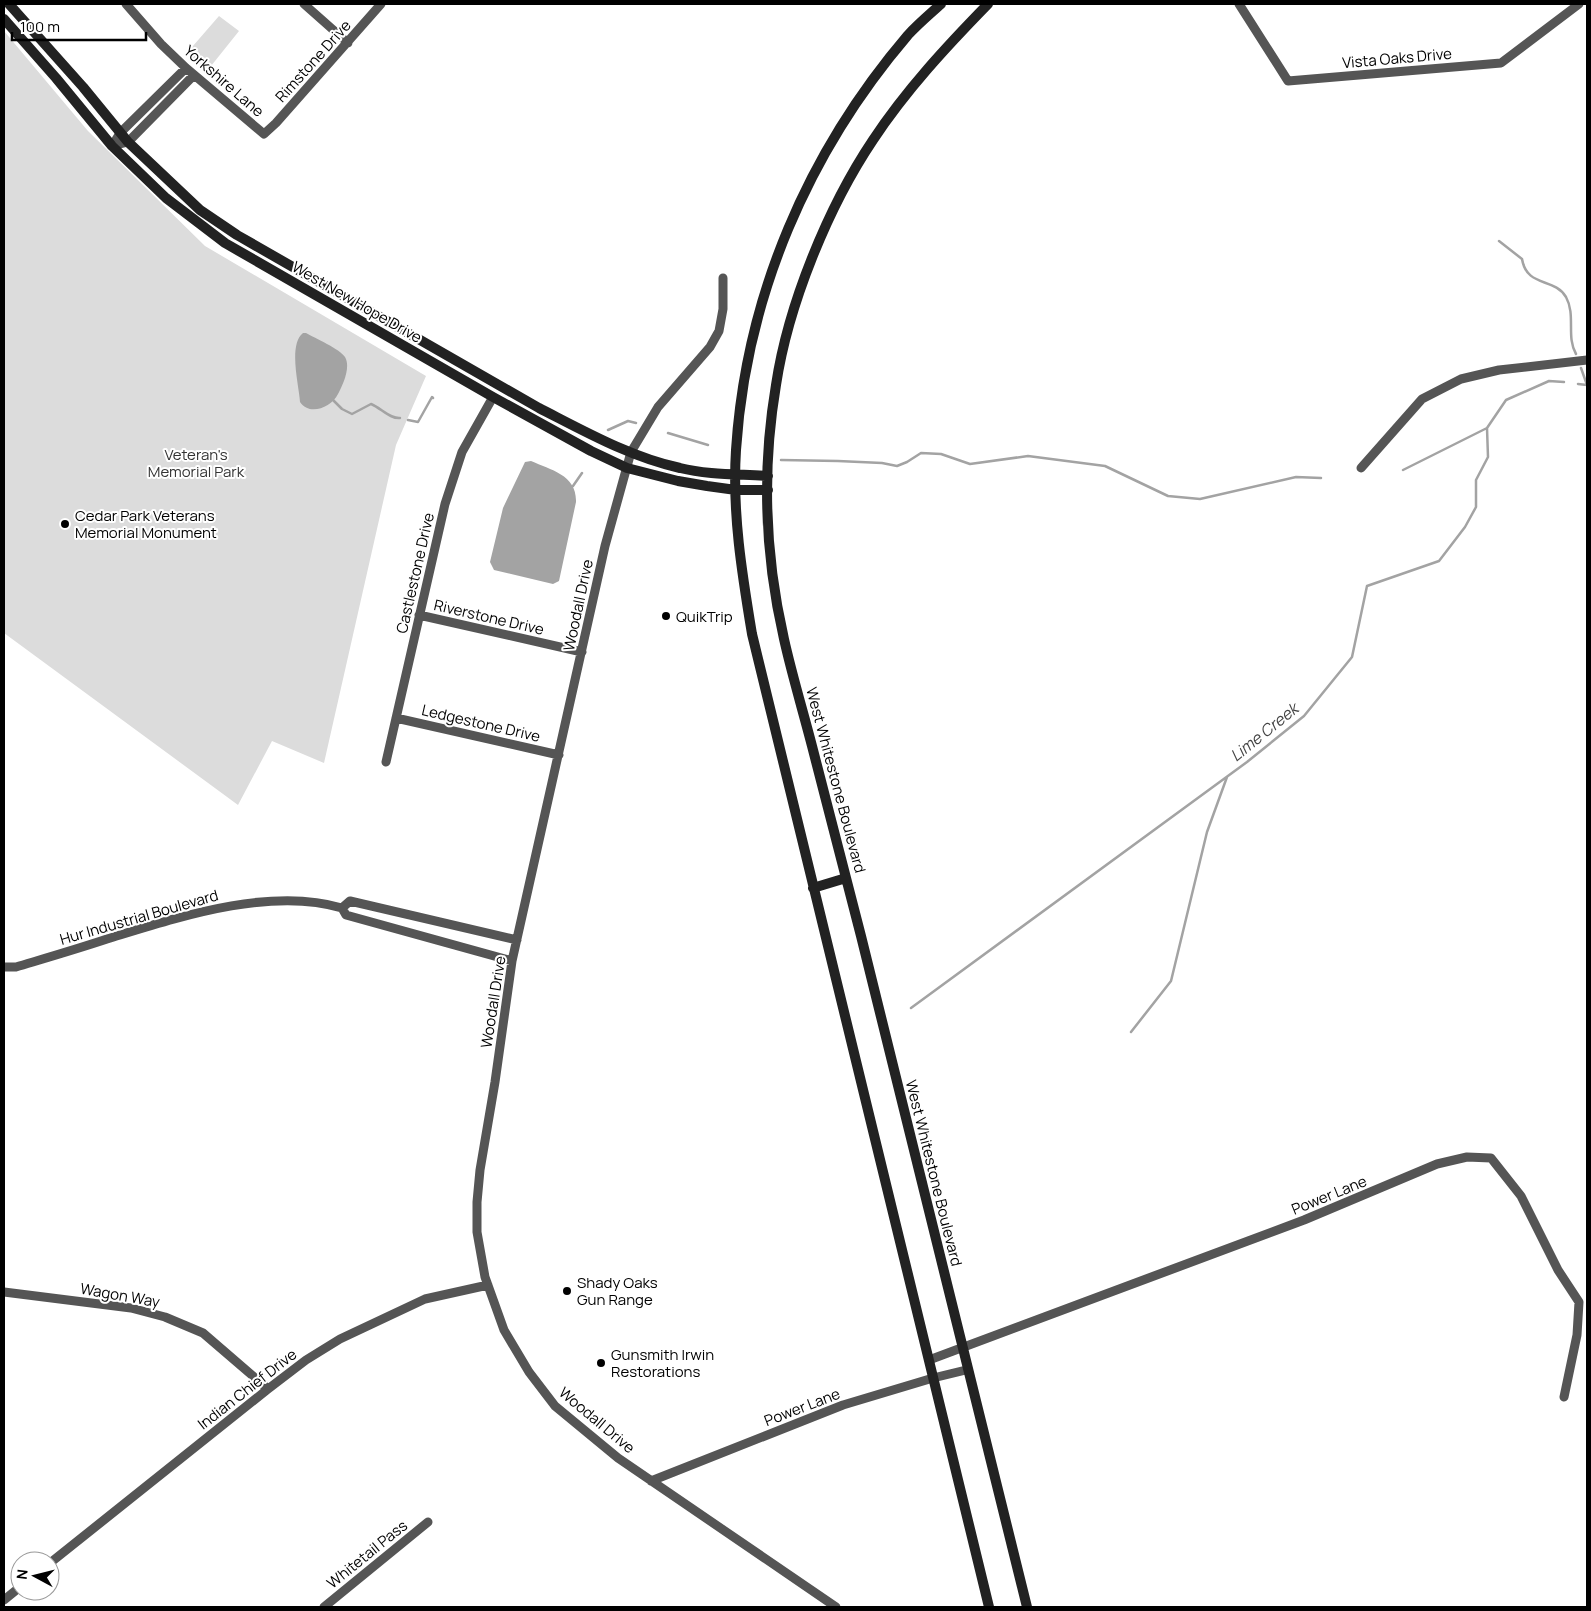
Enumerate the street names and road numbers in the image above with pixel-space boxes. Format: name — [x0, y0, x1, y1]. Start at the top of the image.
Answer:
street label: Rimstone Drive — [270, 15, 356, 107]
street label: Yorkshire Lane — [180, 40, 269, 122]
street label: Vista Oaks Drive — [1341, 43, 1453, 73]
street label: West New Hope Drive — [288, 256, 426, 348]
street label: Castlestone Drive — [391, 510, 439, 635]
street label: Woodall Drive — [558, 557, 598, 653]
street label: Riverstone Drive — [432, 594, 546, 640]
street label: West Whitestone Boulevard — [801, 685, 871, 875]
street label: Ledgestone Drive — [420, 699, 543, 747]
street label: Hur Industrial Boulevard — [57, 884, 221, 950]
street label: Woodall Drive — [475, 954, 511, 1050]
street label: West Whitestone Boulevard — [901, 1078, 967, 1268]
street label: Power Lane — [1288, 1170, 1370, 1220]
street label: Wagon Way — [79, 1278, 162, 1312]
street label: Indian Chief Drive — [193, 1344, 301, 1434]
street label: Woodall Drive — [555, 1382, 640, 1458]
street label: Power Lane — [761, 1383, 843, 1431]
street label: Whitetail Pass — [322, 1515, 412, 1593]

